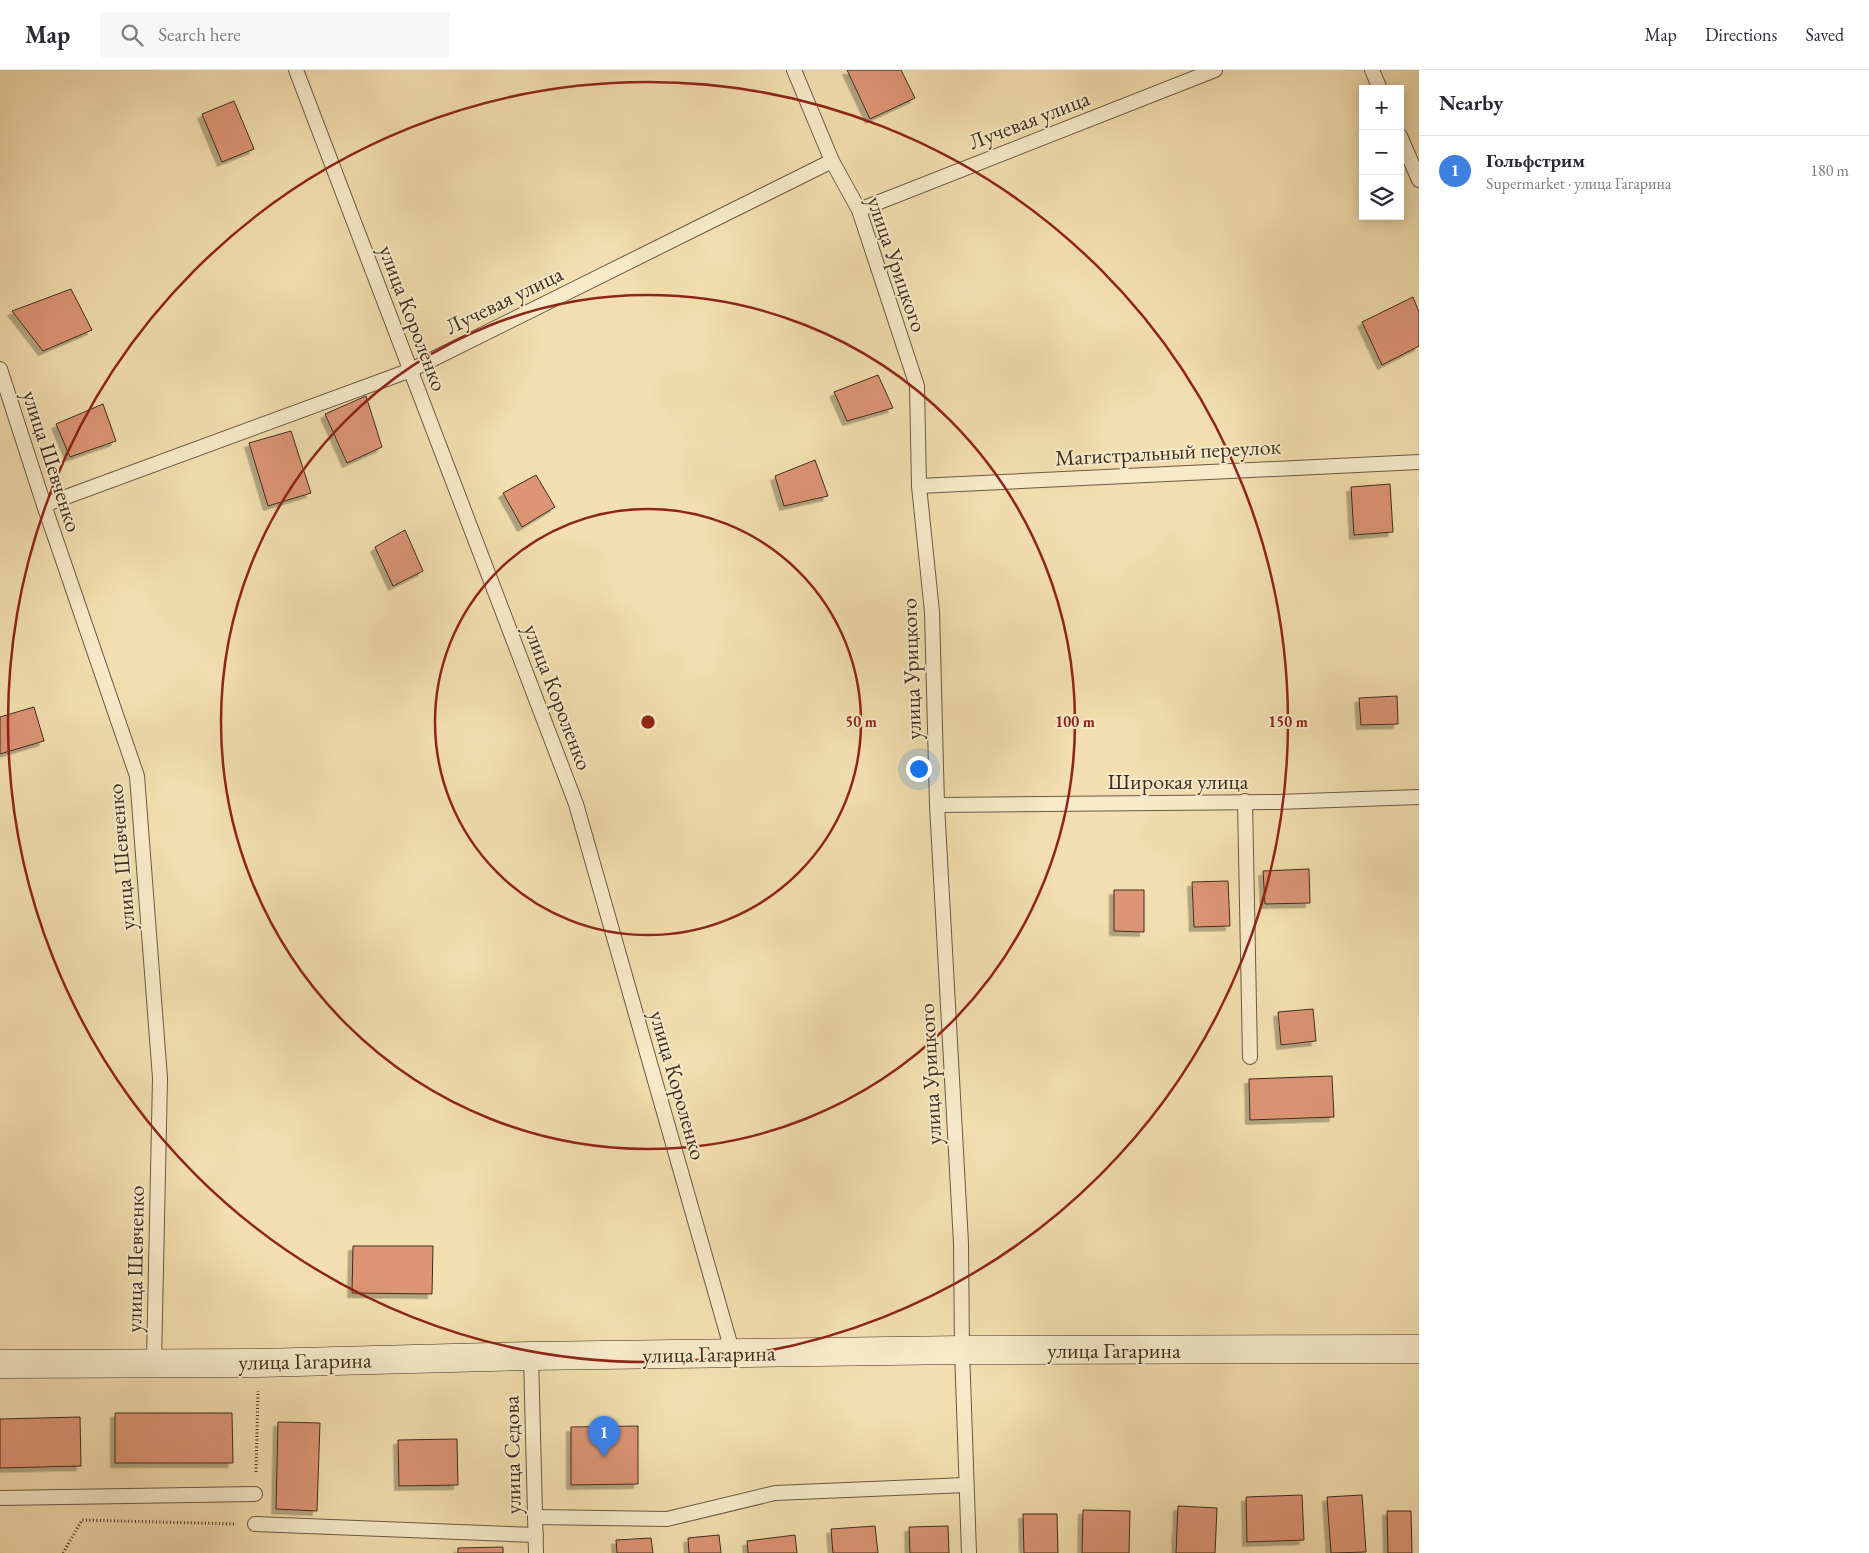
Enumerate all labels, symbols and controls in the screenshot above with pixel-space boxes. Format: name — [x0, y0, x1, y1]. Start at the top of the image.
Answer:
search box — [100, 12, 450, 57]
text: Map — [25, 19, 70, 50]
icon: search — [118, 21, 146, 49]
text: Search here — [158, 22, 241, 47]
text: Map — [1645, 23, 1677, 46]
text: Directions — [1705, 23, 1777, 46]
text: Saved — [1805, 23, 1844, 46]
street label: Лучевая улица — [964, 84, 1094, 156]
map controls — [1359, 85, 1404, 220]
button: + — [1359, 85, 1404, 130]
text: Nearby — [1439, 89, 1503, 116]
button: − — [1359, 130, 1404, 175]
text: Гольфстрим — [1486, 148, 1585, 173]
text: 1 — [1451, 160, 1459, 181]
text: 180 m — [1810, 160, 1849, 181]
text: Supermarket · улица Гагарина — [1486, 173, 1671, 194]
button: layers — [1359, 175, 1404, 220]
street label: улица Урицкого — [860, 192, 934, 336]
street label: улица Короленко — [372, 241, 454, 395]
street label: Лучевая улица — [440, 259, 568, 341]
street label: улица Шевченко — [15, 387, 89, 536]
street label: Магистральный переулок — [1054, 432, 1282, 472]
street label: улица Урицкого — [894, 598, 928, 740]
street label: улица Короленко — [517, 620, 599, 774]
text: 50 m — [845, 712, 877, 731]
text: 100 m — [1055, 712, 1095, 731]
text: 150 m — [1268, 712, 1308, 731]
centre of rings — [639, 713, 657, 731]
your location — [906, 756, 932, 782]
street label: Широкая улица — [1107, 767, 1249, 796]
street label: улица Шевченко — [100, 782, 142, 932]
street label: улица Урицкого — [912, 1002, 948, 1146]
street label: улица Короленко — [643, 1007, 713, 1163]
street label: улица Шевченко — [119, 1185, 151, 1333]
street label: улица Гагарина — [1047, 1336, 1181, 1365]
street label: улица Гагарина — [642, 1338, 776, 1370]
street label: улица Гагарина — [238, 1345, 372, 1377]
street label: улица Седова — [496, 1395, 528, 1515]
pin: 1 — [588, 1416, 620, 1457]

